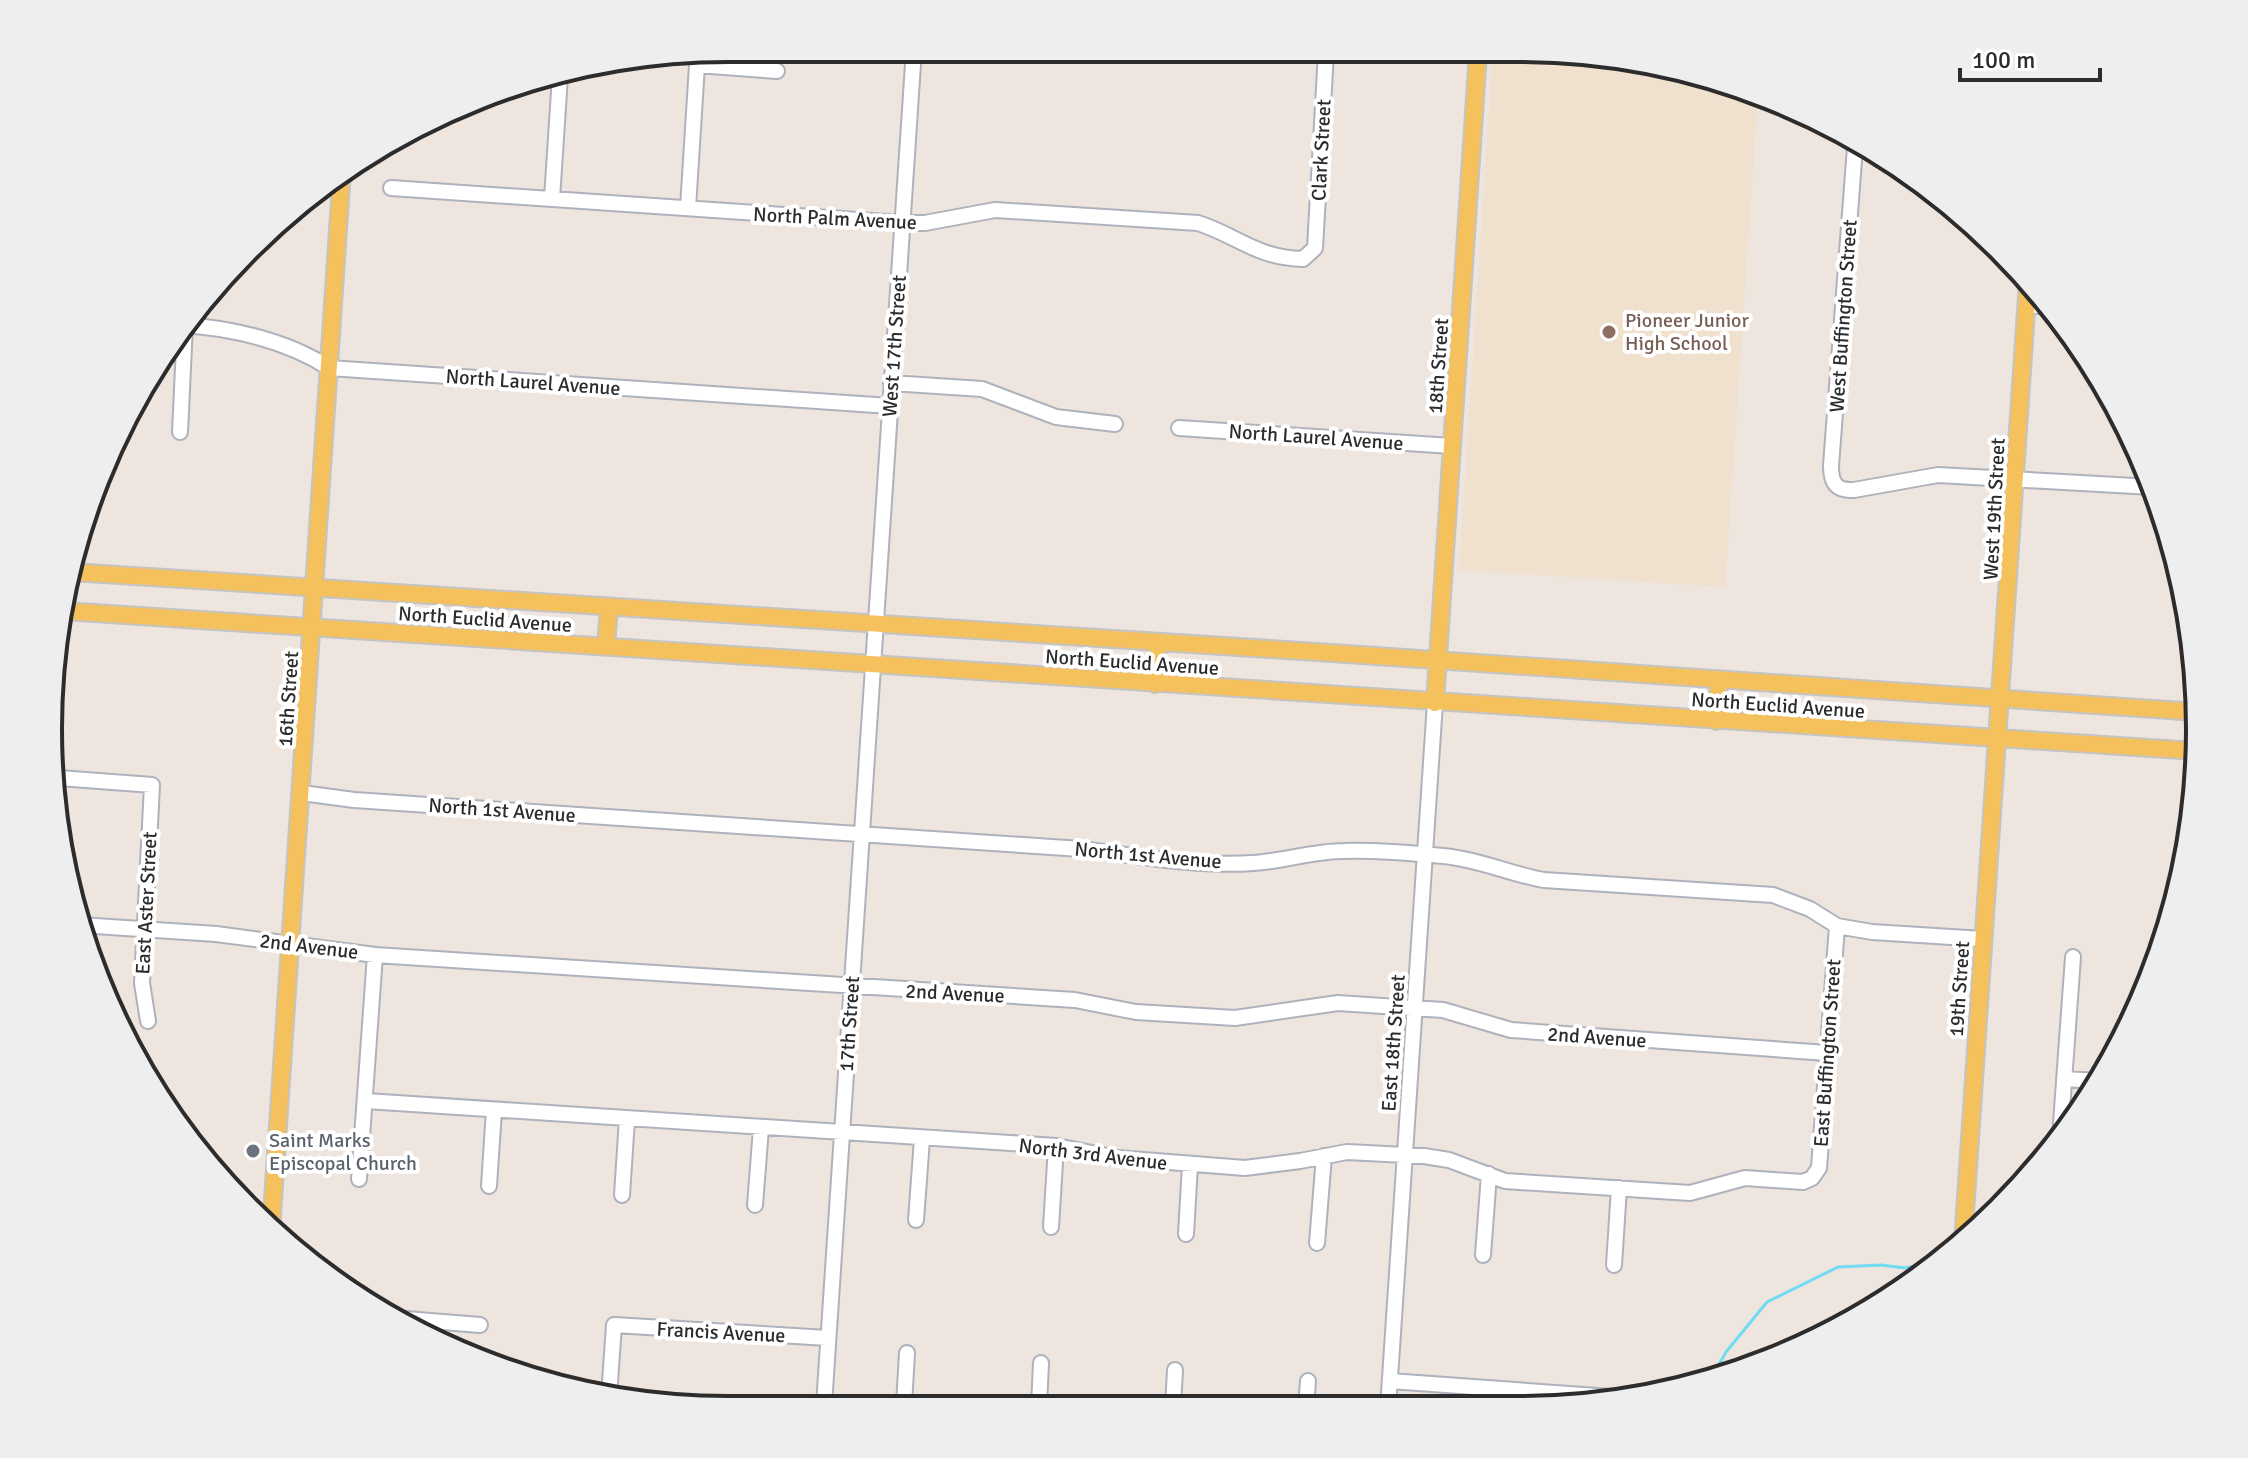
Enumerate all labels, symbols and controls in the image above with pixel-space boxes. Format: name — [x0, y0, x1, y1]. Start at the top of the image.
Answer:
scale bar — [1960, 32, 2100, 82]
text: 100 m — [1972, 45, 2035, 75]
street label: Clark Street — [1306, 98, 1337, 202]
street label: North Palm Avenue — [752, 202, 917, 235]
street label: West Buffington Street — [1824, 219, 1863, 413]
street label: West 17th Street — [877, 274, 912, 418]
place label: Pioneer Junior High School — [1625, 308, 1749, 356]
street label: 18th Street — [1423, 317, 1454, 415]
marker: Pioneer Junior High School — [1600, 323, 1618, 341]
street label: North Laurel Avenue — [445, 364, 621, 401]
street label: North Laurel Avenue — [1228, 419, 1404, 456]
street label: West 19th Street — [1978, 437, 2011, 581]
street label: North Euclid Avenue — [397, 601, 573, 638]
street label: North Euclid Avenue — [1044, 644, 1220, 681]
street label: 16th Street — [273, 650, 304, 748]
street label: North Euclid Avenue — [1690, 687, 1866, 724]
street label: North 1st Avenue — [427, 793, 576, 828]
street label: East Aster Street — [130, 831, 163, 975]
street label: North 1st Avenue — [1073, 837, 1223, 874]
street label: 2nd Avenue — [258, 928, 360, 965]
street label: 19th Street — [1944, 940, 1975, 1038]
street label: East Buffington Street — [1808, 958, 1847, 1148]
street label: East 18th Street — [1376, 974, 1411, 1112]
street label: 17th Street — [834, 975, 865, 1073]
street label: 2nd Avenue — [905, 978, 1005, 1009]
street label: 2nd Avenue — [1547, 1022, 1647, 1053]
place label: Saint Marks Episcopal Church — [269, 1128, 417, 1176]
street label: North 3rd Avenue — [1017, 1133, 1169, 1176]
marker: Saint Marks Episcopal Church — [244, 1142, 262, 1160]
street label: Francis Avenue — [656, 1317, 786, 1348]

